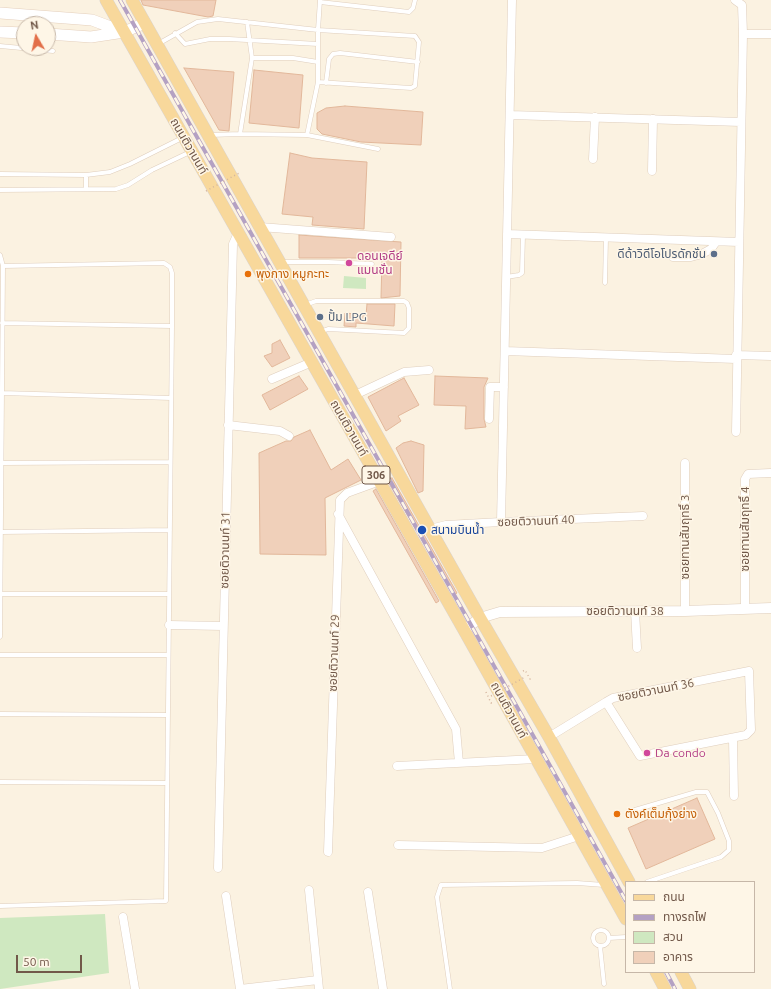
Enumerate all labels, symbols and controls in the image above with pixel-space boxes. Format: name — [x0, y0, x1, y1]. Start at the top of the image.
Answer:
north arrow — [16, 16, 56, 56]
text: N — [29, 19, 39, 32]
street label: ถนนติวานนท์ — [167, 115, 211, 177]
place label: ดีด้าวิดีโอโปรดักชั่น — [617, 247, 706, 261]
place label: ดอนเจดีย์ แมนชั่น — [357, 249, 403, 277]
marker: ดีด้าวิดีโอโปรดักชั่น — [709, 249, 719, 259]
marker: ดอนเจดีย์ แมนชั่น — [344, 258, 354, 268]
place label: พุงกาง หมูกะทะ — [256, 267, 329, 281]
marker: พุงกาง หมูกะทะ — [243, 269, 253, 279]
place label: ปั้ม LPG — [328, 310, 367, 324]
marker: ปั้ม LPG — [315, 312, 325, 322]
street label: ถนนติวานนท์ — [327, 397, 371, 459]
road number: 306 — [362, 466, 390, 484]
street label: ซอยทานสัมฤทธิ์ 4 — [738, 486, 752, 572]
street label: ซอยทานสัมฤทธิ์ 3 — [678, 494, 692, 580]
street label: ซอยติวานนท์ 31 — [217, 511, 233, 589]
street label: ซอยติวานนท์ 40 — [497, 512, 575, 530]
place label: สนามบินน้ำ — [431, 523, 484, 537]
marker: สนามบินน้ำ — [416, 524, 428, 536]
street label: ซอยติวานนท์ 38 — [586, 604, 664, 618]
street label: ซอยติวานนท์ 29 — [325, 614, 343, 692]
street label: ซอยติวานนท์ 36 — [617, 676, 695, 704]
street label: ถนนติวานนท์ — [488, 679, 530, 741]
place label: Da condo — [655, 746, 706, 760]
marker: Da condo — [642, 748, 652, 758]
place label: ตังค์เต็มกุ้งย่าง — [625, 807, 697, 821]
marker: ตังค์เต็มกุ้งย่าง — [612, 809, 622, 819]
legend — [625, 881, 755, 973]
text: ถนน — [663, 890, 685, 903]
text: ทางรถไฟ — [663, 910, 706, 923]
text: สวน — [663, 930, 683, 943]
scale bar — [18, 947, 84, 973]
text: อาคาร — [663, 950, 693, 963]
text: 50 m — [23, 955, 50, 968]

